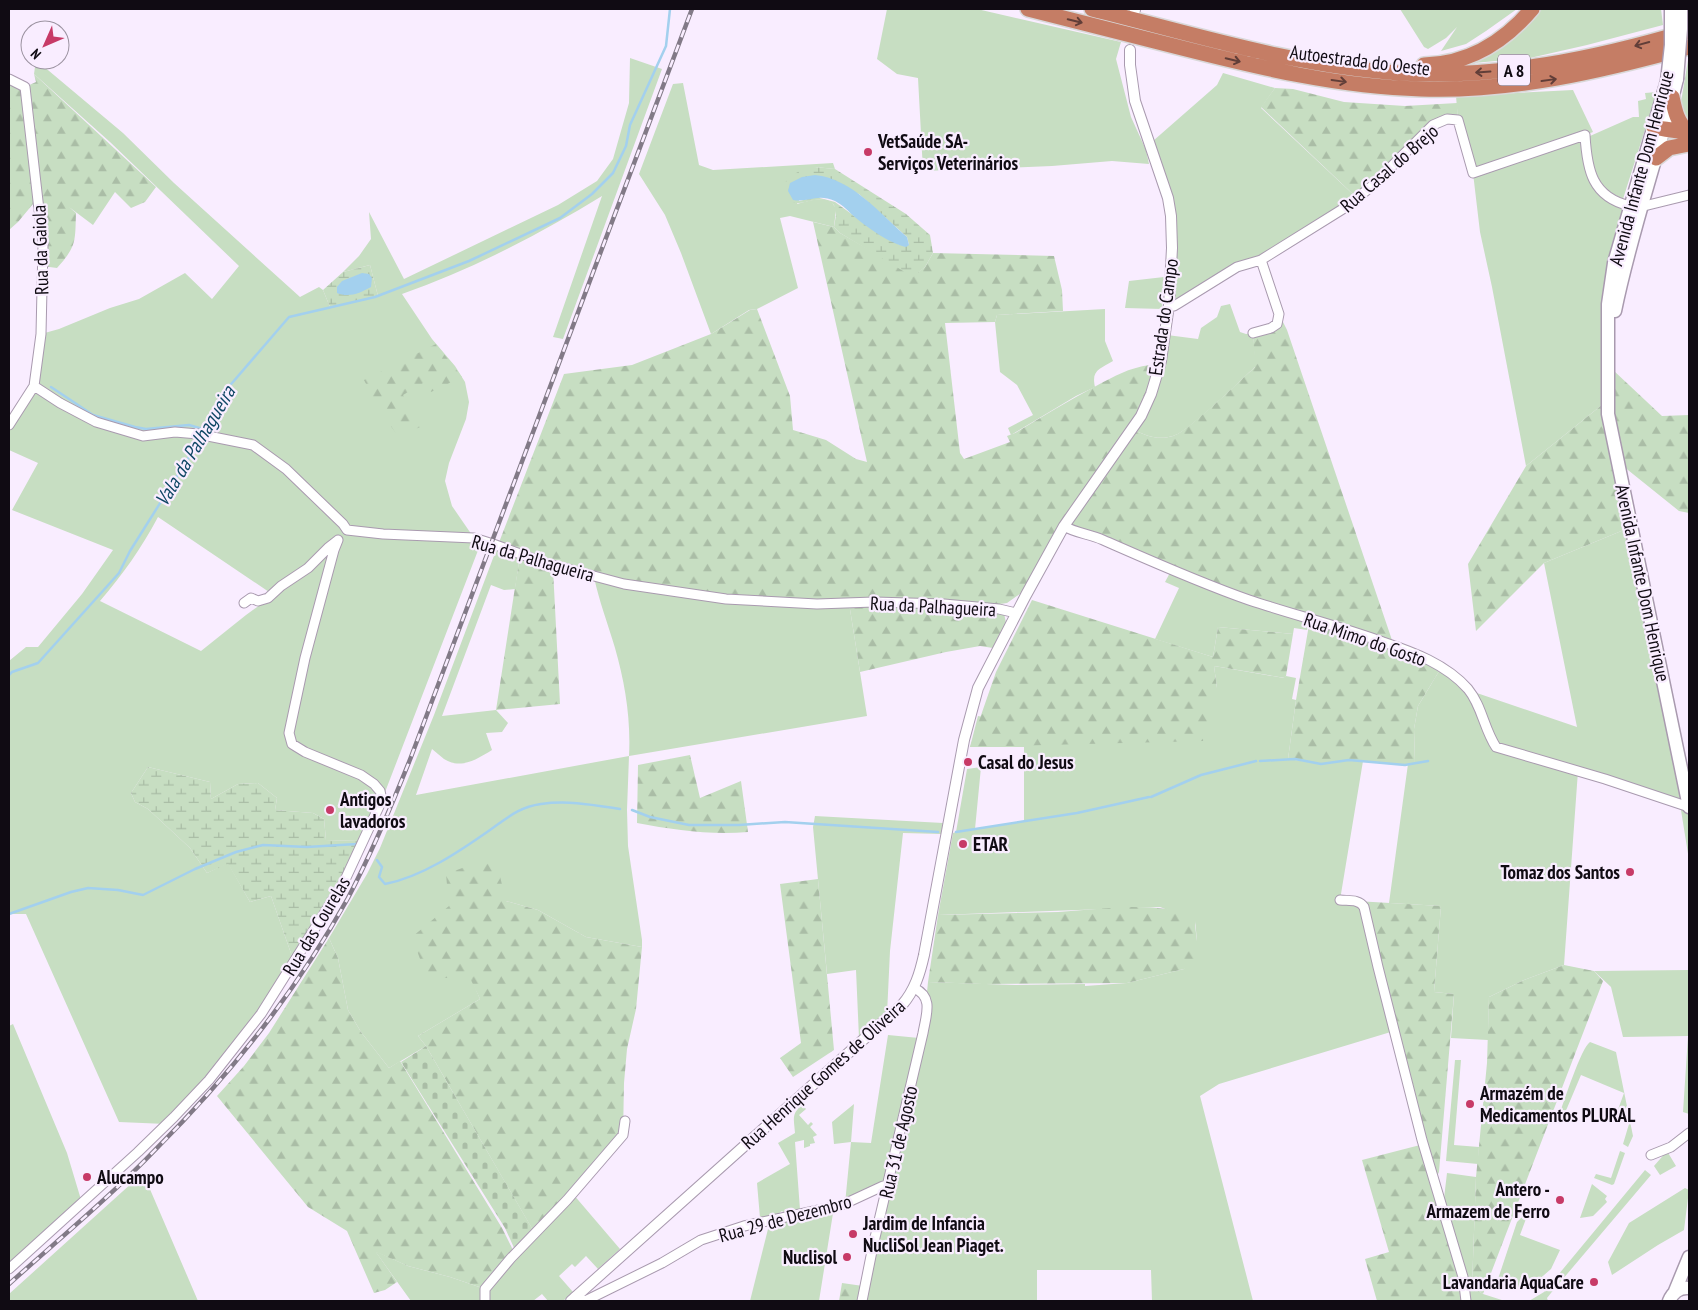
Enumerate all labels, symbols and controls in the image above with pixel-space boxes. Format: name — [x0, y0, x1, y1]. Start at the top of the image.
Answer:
one-way arrow — [1067, 17, 1083, 26]
north arrow — [20, 20, 70, 70]
street label: Autoestrada do Oeste — [1289, 40, 1431, 81]
one-way arrow — [1635, 40, 1651, 49]
text: N — [27, 45, 45, 63]
road number: A 8 — [1498, 54, 1530, 86]
one-way arrow — [1224, 56, 1240, 65]
one-way arrow — [1475, 68, 1491, 77]
street label: Avenida Infante Dom Henrique — [1603, 68, 1679, 268]
one-way arrow — [1541, 75, 1557, 85]
one-way arrow — [1331, 77, 1347, 87]
street label: Rua Casal do Brejo — [1335, 119, 1443, 217]
place label: VetSaúde SA- Serviços Veterinários — [877, 129, 1018, 175]
marker: VetSaúde SA- Serviços Veterinários — [862, 146, 874, 158]
street label: Rua da Gaiola — [26, 205, 54, 295]
street label: Estrada do Campo — [1143, 257, 1183, 377]
water label: Vala da Palhagueira — [149, 380, 242, 511]
street label: Avenida Infante Dom Henrique — [1610, 482, 1676, 684]
street label: Rua da Palhagueira — [469, 529, 597, 587]
street label: Rua da Palhagueira — [869, 591, 997, 621]
street label: Rua Mimo do Gosto — [1301, 607, 1429, 671]
place label: Casal do Jesus — [978, 750, 1074, 774]
marker: Casal do Jesus — [962, 756, 974, 768]
place label: Antigos lavadoros — [339, 787, 406, 833]
marker: Antigos lavadoros — [324, 804, 336, 816]
place label: ETAR — [973, 832, 1008, 856]
marker: ETAR — [957, 838, 969, 850]
place label: Tomaz dos Santos — [1501, 860, 1620, 884]
marker: Tomaz dos Santos — [1624, 866, 1636, 878]
street label: Rua das Courelas — [277, 872, 355, 980]
street label: Rua Henrique Gomes de Oliveira — [736, 994, 910, 1154]
place label: Armazém de Medicamentos PLURAL — [1479, 1081, 1635, 1127]
street label: Rua 31 de Agosto — [873, 1083, 923, 1201]
marker: Armazém de Medicamentos PLURAL — [1464, 1098, 1476, 1110]
place label: Alucampo — [96, 1165, 164, 1189]
marker: Alucampo — [81, 1171, 93, 1183]
place label: Antero - Armazem de Ferro — [1426, 1177, 1550, 1223]
street label: Rua 29 de Dezembro — [716, 1189, 854, 1247]
marker: Antero - Armazem de Ferro — [1554, 1194, 1566, 1206]
place label: Jardim de Infancia NucliSol Jean Piaget. — [862, 1211, 1004, 1257]
marker: Jardim de Infancia NucliSol Jean Piaget. — [847, 1228, 859, 1240]
place label: Nuclisol — [783, 1245, 837, 1269]
marker: Nuclisol — [841, 1251, 853, 1263]
place label: Lavandaria AquaCare — [1443, 1270, 1584, 1294]
marker: Lavandaria AquaCare — [1588, 1276, 1600, 1288]

